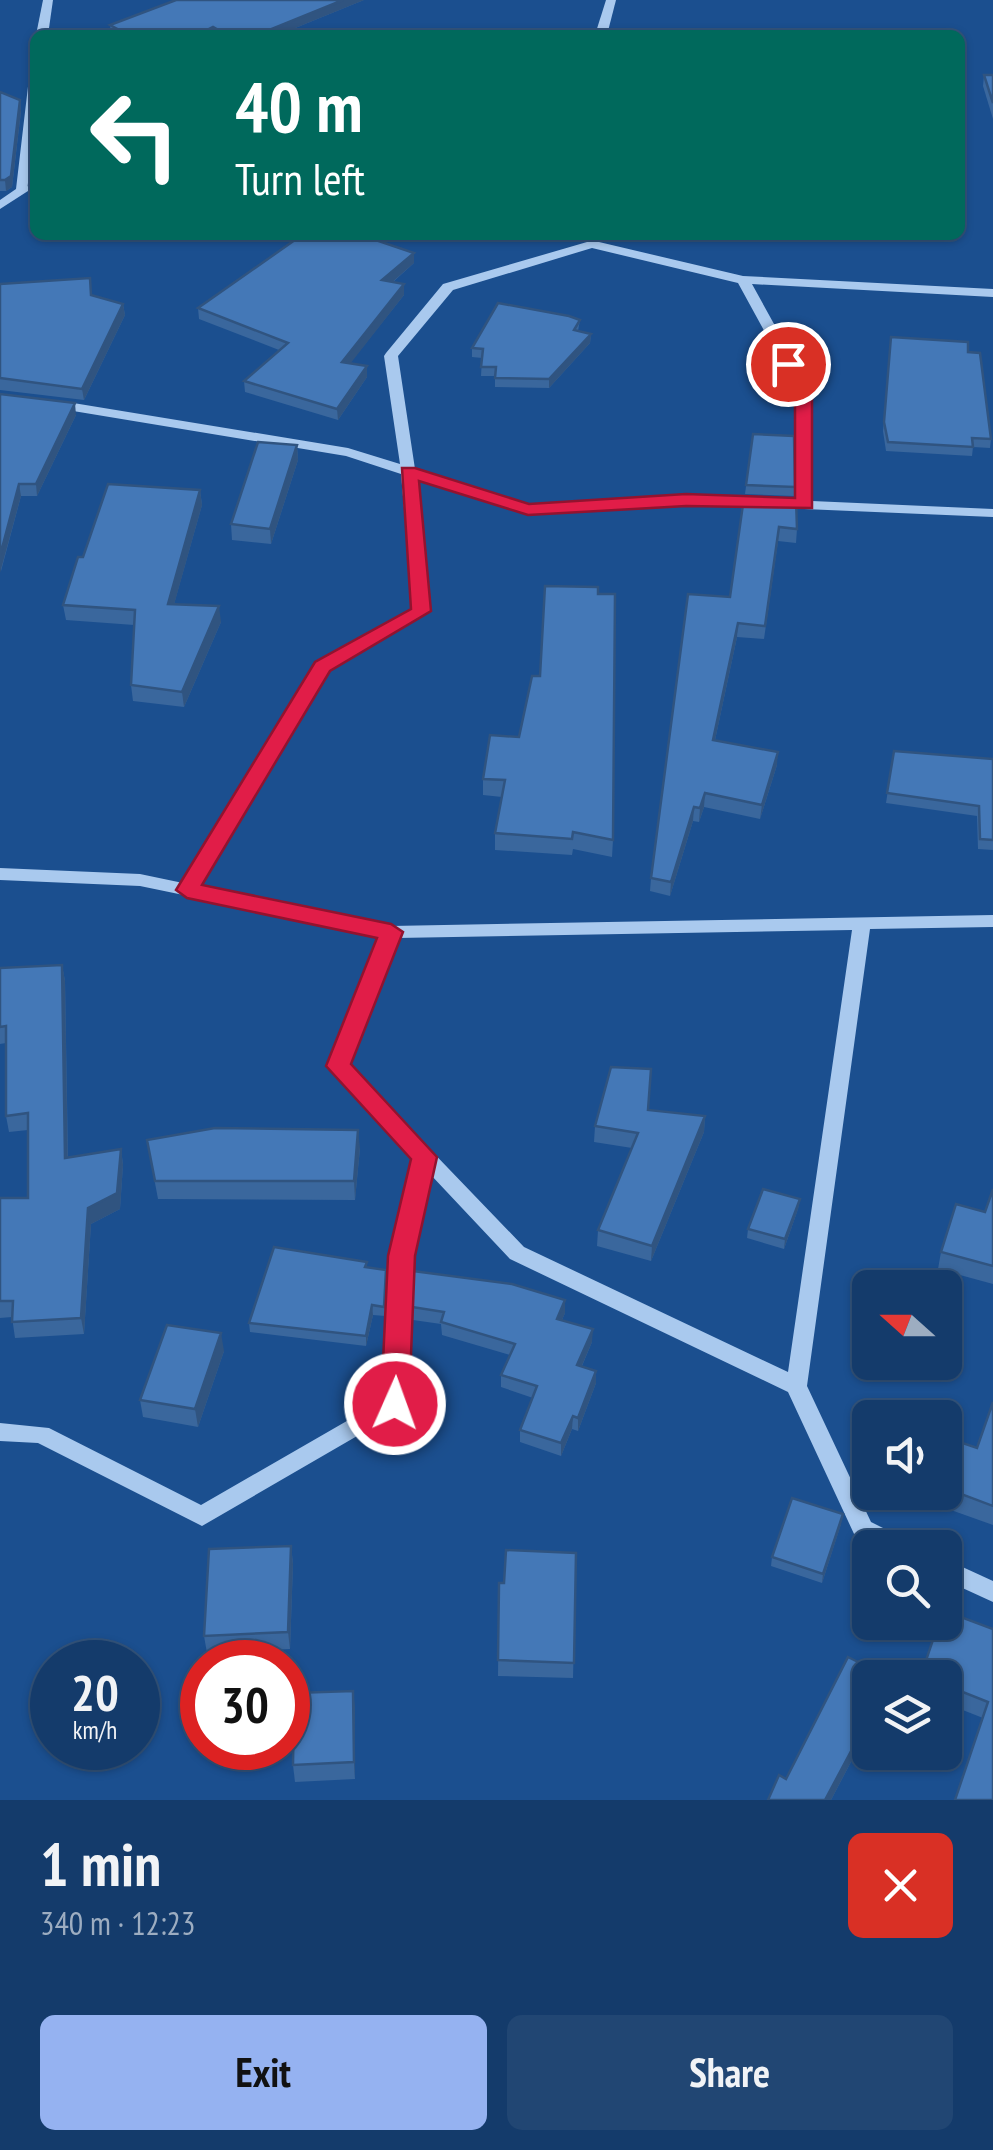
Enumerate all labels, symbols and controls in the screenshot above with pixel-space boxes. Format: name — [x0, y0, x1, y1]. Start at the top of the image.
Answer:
text: 40 m — [235, 61, 363, 151]
icon: left — [70, 70, 200, 200]
text: Turn left — [235, 149, 365, 207]
pin — [746, 322, 831, 407]
icon: arrive — [761, 337, 816, 392]
north arrow — [852, 1270, 962, 1380]
map controls — [852, 1270, 962, 1770]
position arrow — [343, 1352, 447, 1456]
button: sound — [852, 1400, 962, 1510]
button: search — [852, 1530, 962, 1640]
speed limit sign: 30 — [180, 1640, 310, 1770]
text: 20 — [71, 1660, 119, 1725]
button: layers — [852, 1660, 962, 1770]
text: km/h — [73, 1714, 117, 1746]
text: 1 min — [40, 1825, 161, 1903]
button: close — [848, 1833, 953, 1938]
text: 340 m · 12:23 — [40, 1902, 195, 1944]
button: Exit — [40, 2015, 487, 2130]
button: Share — [507, 2015, 953, 2130]

